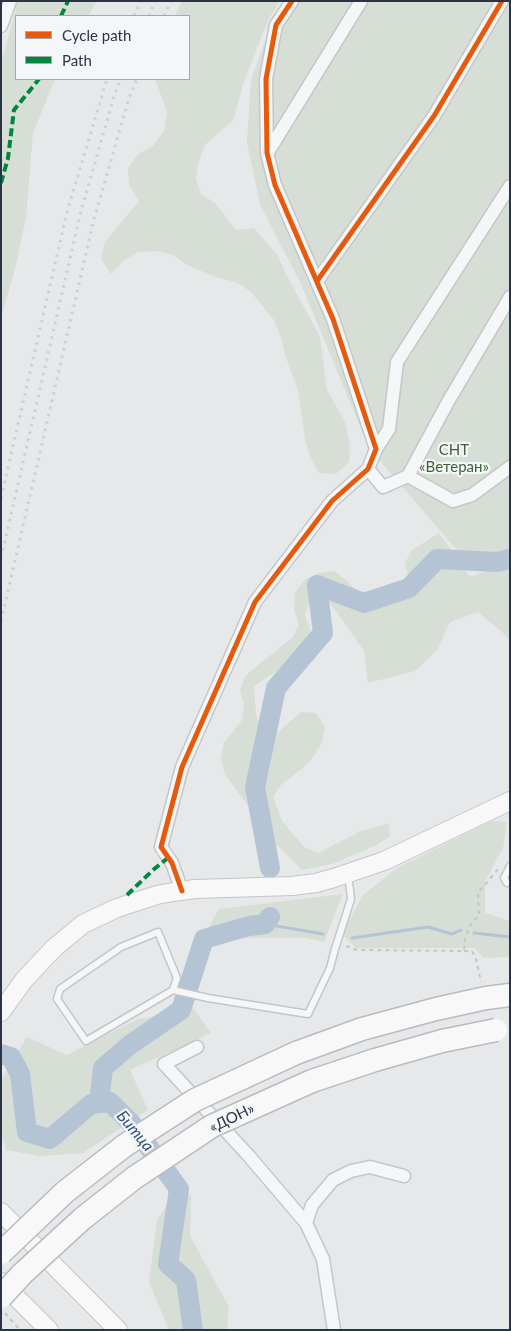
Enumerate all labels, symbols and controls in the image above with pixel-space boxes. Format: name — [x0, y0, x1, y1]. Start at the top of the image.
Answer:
legend — [15, 15, 190, 80]
text: Cycle path — [62, 26, 131, 44]
text: Path — [62, 51, 92, 69]
park label: СНТ «Ветеран» — [419, 441, 489, 476]
street label: «ДОН» — [207, 1099, 257, 1137]
water label: Битца — [112, 1107, 158, 1155]

